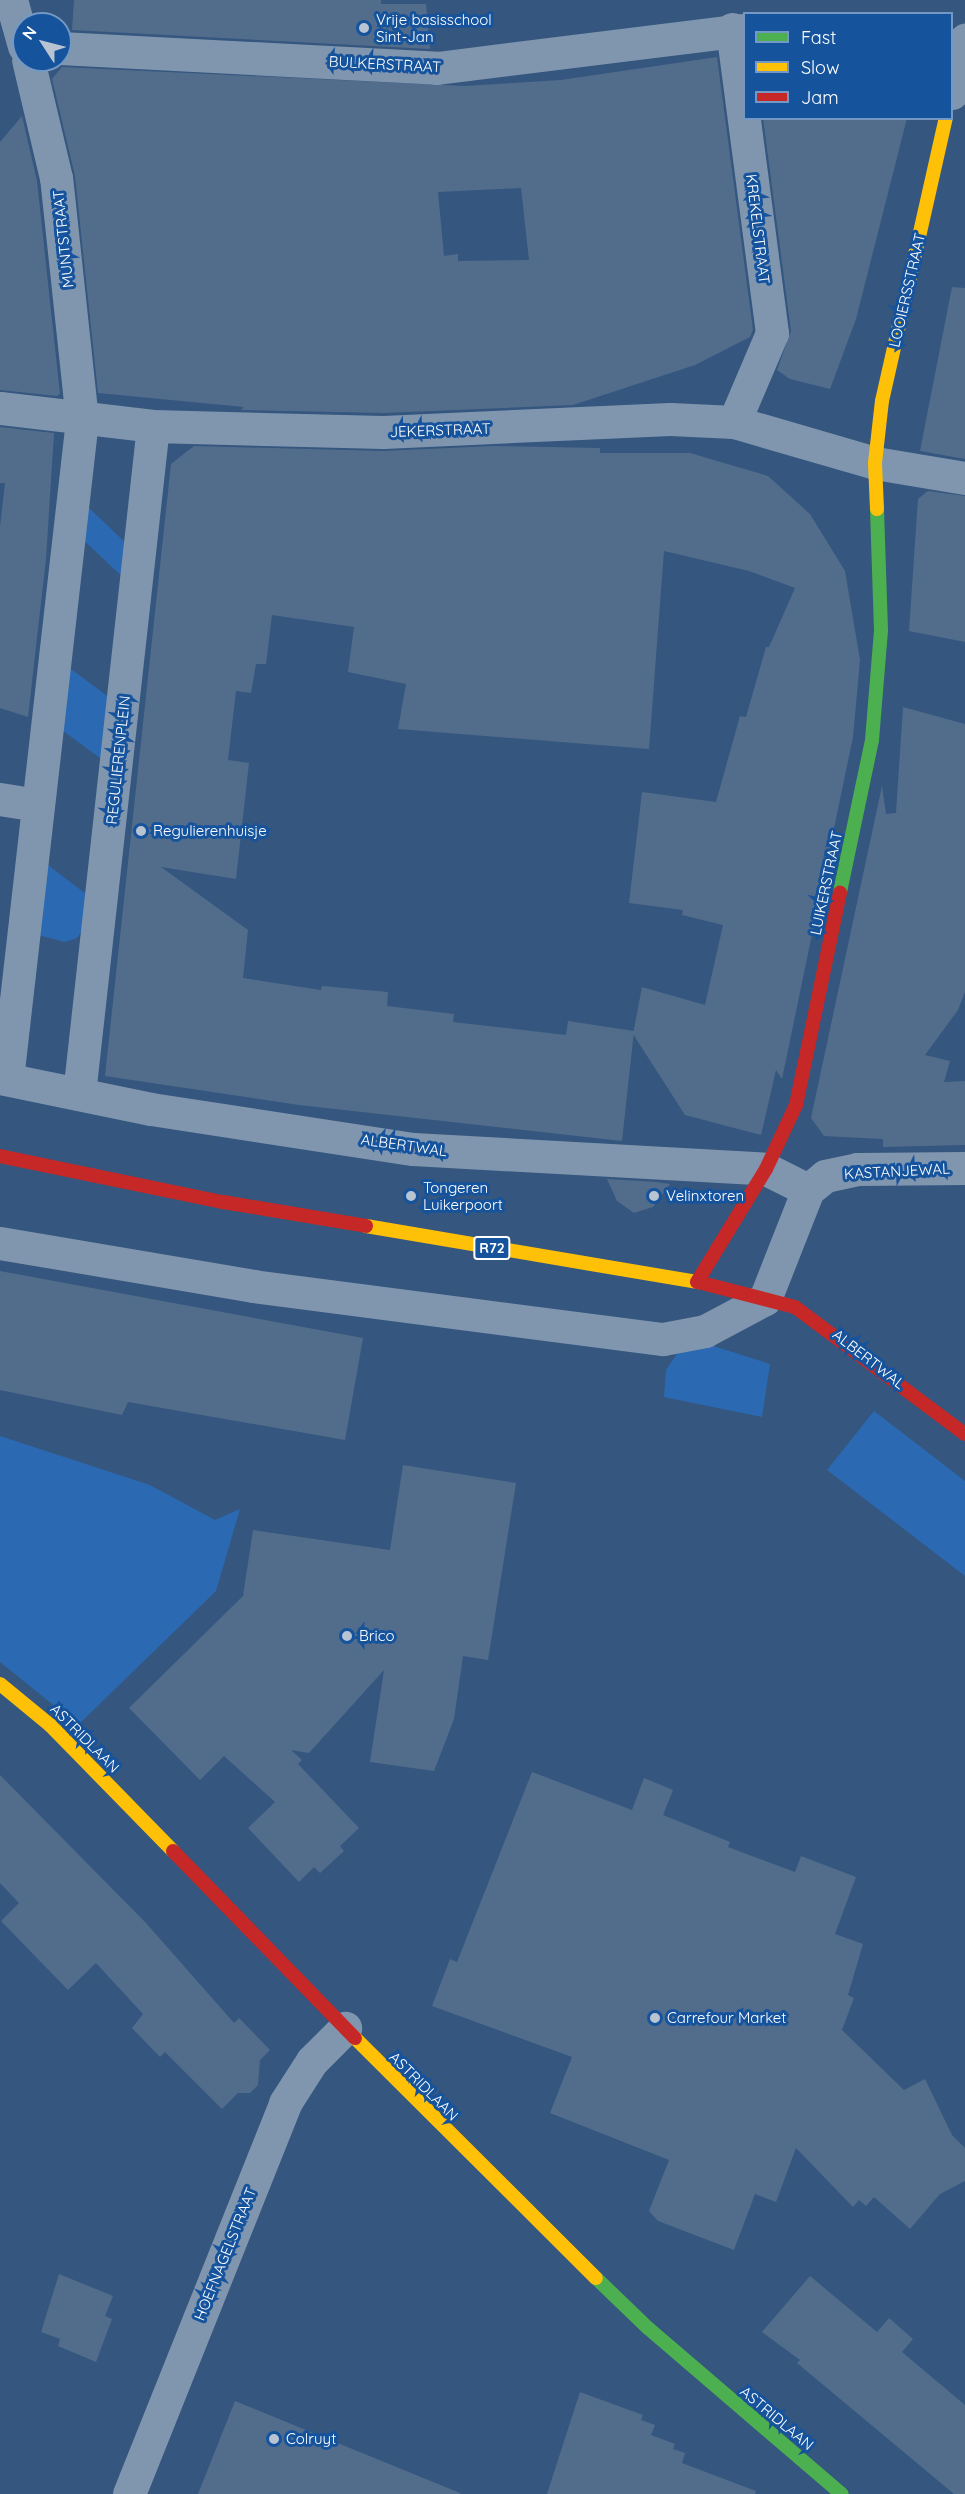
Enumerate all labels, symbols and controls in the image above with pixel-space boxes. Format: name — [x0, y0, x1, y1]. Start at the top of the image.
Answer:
place label: Vrije basisschool Sint-Jan — [376, 10, 492, 45]
north arrow — [12, 12, 72, 72]
legend — [743, 12, 953, 120]
marker: Vrije basisschool Sint-Jan — [357, 21, 371, 35]
text: N — [18, 22, 41, 43]
text: Fast — [801, 26, 836, 49]
street label: BULKERSTRAAT — [328, 52, 442, 76]
text: Slow — [801, 56, 839, 79]
text: Jam — [801, 86, 839, 109]
street label: KREKELSTRAAT — [742, 173, 774, 285]
street label: MUNTSTRAAT — [49, 189, 77, 289]
street label: LOOIERSSTRAAT — [885, 231, 929, 349]
street label: JEKERSTRAAT — [389, 419, 491, 441]
street label: REGULIERENPLEIN — [102, 695, 134, 825]
place label: Regulierenhuisje — [153, 822, 267, 840]
marker: Regulierenhuisje — [134, 824, 148, 838]
street label: LUIKERSTRAAT — [806, 829, 846, 937]
street label: ALBERTWAL — [360, 1130, 448, 1160]
street label: KASTANJEWAL — [844, 1159, 950, 1183]
place label: Tongeren Luikerpoort — [423, 1178, 503, 1213]
place label: Velinxtoren — [666, 1187, 744, 1205]
marker: Tongeren Luikerpoort — [404, 1189, 418, 1203]
marker: Velinxtoren — [647, 1189, 661, 1203]
road number: R72 — [472, 1237, 512, 1259]
street label: ALBERTWAL — [829, 1325, 909, 1393]
place label: Brico — [359, 1627, 395, 1645]
marker: Brico — [340, 1629, 354, 1643]
street label: ASTRIDLAAN — [47, 1700, 123, 1776]
place label: Carrefour Market — [667, 2009, 786, 2027]
marker: Carrefour Market — [648, 2011, 662, 2025]
street label: ASTRIDLAAN — [386, 2048, 462, 2124]
street label: HOEFNAGELSTRAAT — [190, 2185, 260, 2323]
street label: ASTRIDLAAN — [737, 2382, 817, 2454]
place label: Colruyt — [286, 2430, 336, 2448]
marker: Colruyt — [267, 2432, 281, 2446]

